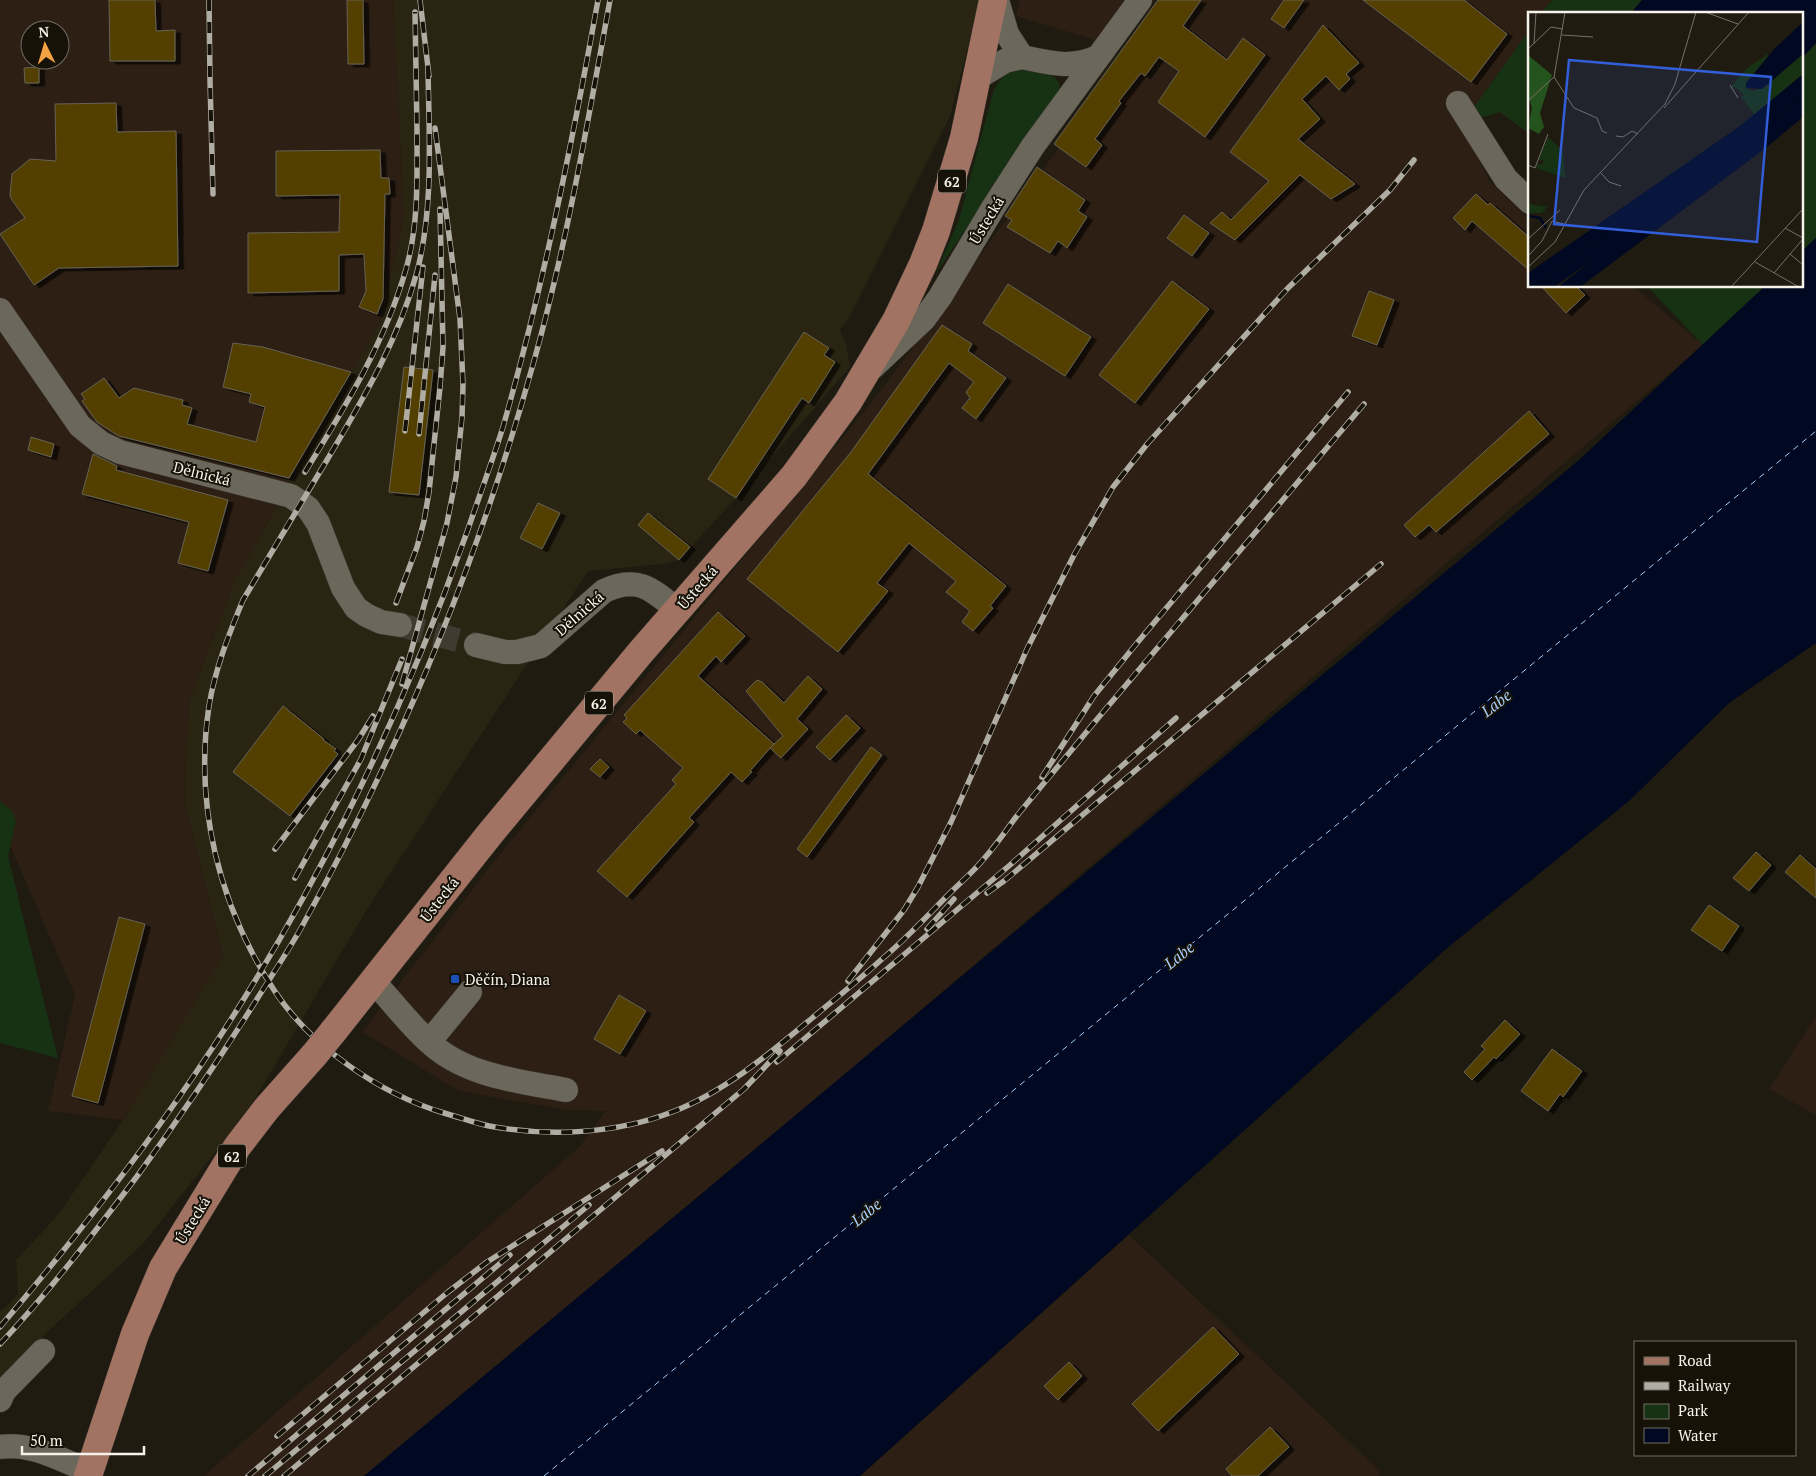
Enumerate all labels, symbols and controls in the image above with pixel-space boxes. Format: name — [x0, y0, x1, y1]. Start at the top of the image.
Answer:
inset map — [1528, 12, 1804, 288]
north arrow — [20, 20, 70, 70]
text: N — [38, 22, 50, 41]
road number: 62 — [938, 170, 966, 192]
street label: Ústecká — [964, 192, 1008, 247]
street label: Dělnická — [171, 456, 233, 490]
street label: Ústecká — [672, 561, 722, 613]
street label: Dělnická — [550, 586, 608, 640]
water label: Labe — [1475, 684, 1516, 722]
road number: 62 — [585, 691, 613, 714]
street label: Ústecká — [415, 872, 463, 926]
water label: Labe — [1159, 936, 1199, 975]
place label: Děčín, Diana — [465, 969, 550, 989]
marker: Děčín, Diana — [449, 973, 461, 985]
road number: 62 — [218, 1144, 246, 1168]
street label: Ústecká — [170, 1192, 214, 1247]
water label: Labe — [846, 1193, 886, 1232]
legend — [1634, 1341, 1796, 1456]
text: Road — [1678, 1350, 1711, 1370]
text: Railway — [1678, 1375, 1731, 1395]
text: Park — [1678, 1400, 1708, 1420]
scale bar — [22, 1424, 145, 1456]
text: Water — [1678, 1425, 1718, 1445]
text: 50 m — [30, 1430, 63, 1450]

